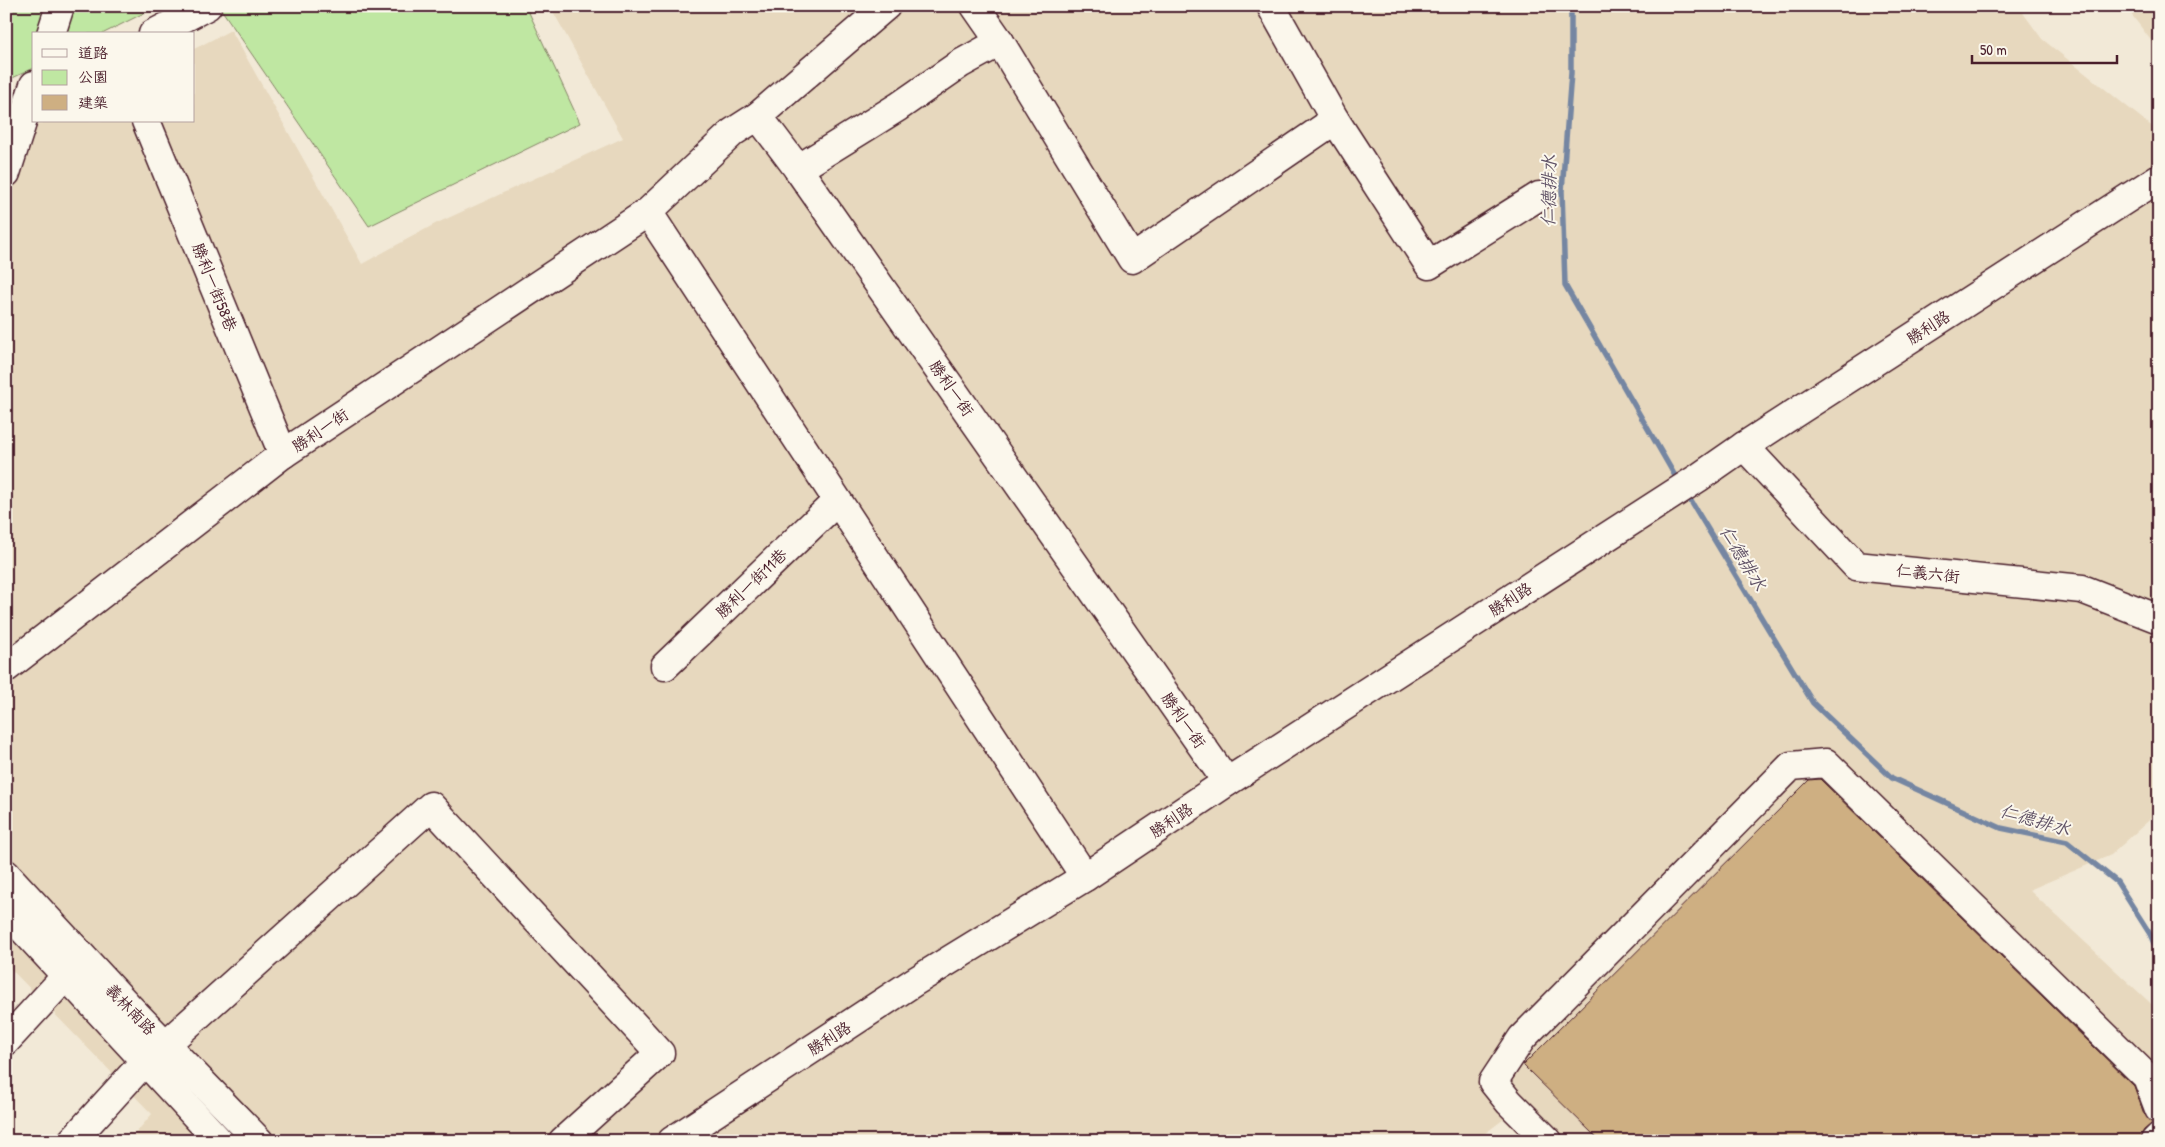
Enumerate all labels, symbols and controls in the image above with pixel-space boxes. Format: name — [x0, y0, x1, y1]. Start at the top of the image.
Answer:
legend — [32, 32, 195, 122]
scale bar — [1972, 32, 2118, 64]
text: 50 m — [1980, 39, 2007, 60]
text: 道路 — [78, 42, 108, 63]
text: 公園 — [78, 66, 108, 87]
text: 建築 — [78, 92, 108, 113]
water label: 仁德排水 — [1535, 154, 1562, 227]
street label: 勝利一街58巷 — [187, 239, 243, 335]
street label: 勝利路 — [1902, 305, 1954, 349]
street label: 勝利一街 — [925, 355, 979, 421]
street label: 勝利一街 — [287, 403, 353, 457]
water label: 仁德排水 — [1714, 520, 1773, 596]
street label: 勝利一街11巷 — [710, 543, 792, 623]
street label: 仁義六街 — [1895, 559, 1961, 587]
street label: 勝利路 — [1484, 577, 1536, 621]
street label: 勝利一街 — [1157, 687, 1211, 753]
street label: 勝利路 — [1145, 797, 1197, 843]
water label: 仁德排水 — [1997, 798, 2074, 842]
street label: 義林南路 — [101, 978, 161, 1040]
street label: 勝利路 — [803, 1016, 855, 1060]

